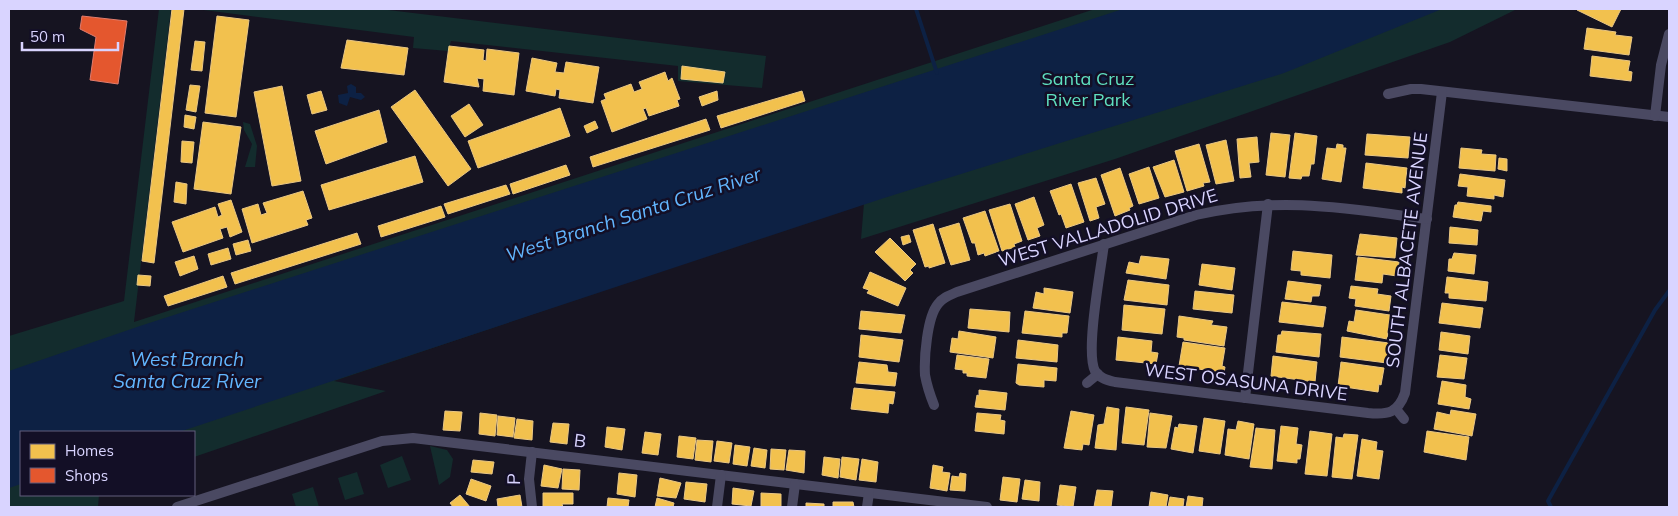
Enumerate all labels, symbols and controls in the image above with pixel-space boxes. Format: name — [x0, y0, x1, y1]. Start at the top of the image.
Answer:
scale bar — [22, 20, 119, 52]
text: 50 m — [30, 27, 65, 46]
park label: Santa Cruz River Park — [1042, 67, 1134, 111]
street label: SOUTH ALBACETE AVENUE — [1381, 131, 1432, 369]
water label: West Branch Santa Cruz River — [502, 161, 765, 267]
street label: WEST VALLADOLID DRIVE — [996, 183, 1220, 272]
water label: West Branch Santa Cruz River — [113, 347, 262, 393]
street label: WEST OSASUNA DRIVE — [1143, 358, 1349, 405]
street label: B — [573, 428, 588, 453]
legend — [20, 431, 195, 496]
text: Homes — [65, 441, 114, 460]
text: Shops — [65, 466, 108, 485]
street label: P — [502, 473, 525, 485]

